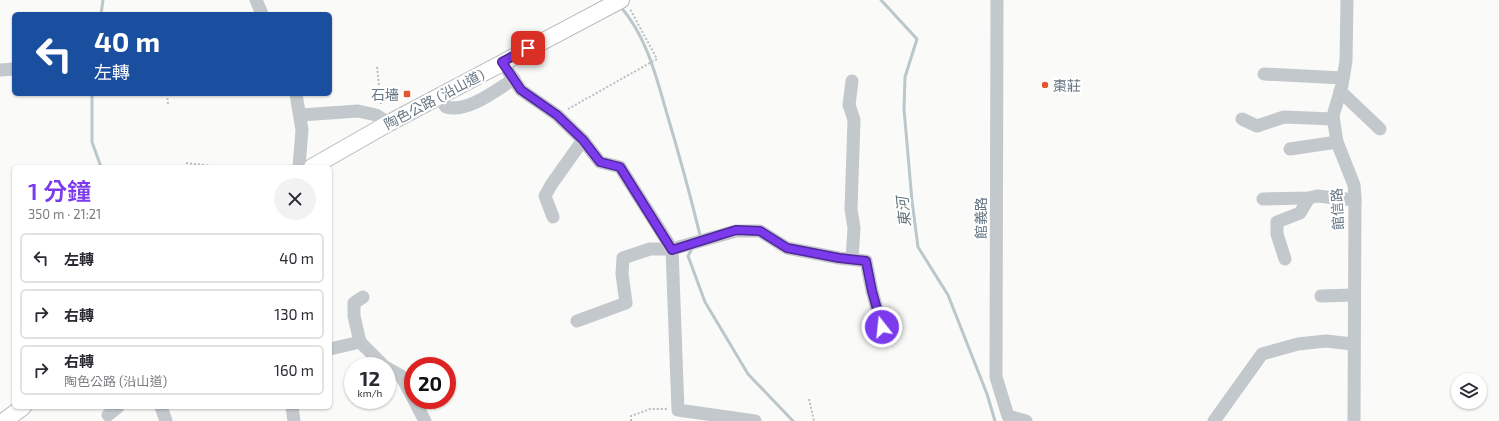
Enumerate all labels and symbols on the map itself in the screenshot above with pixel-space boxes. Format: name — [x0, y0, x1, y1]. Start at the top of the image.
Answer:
pin — [511, 31, 545, 65]
street label: 陶色公路 (沿山道) — [381, 65, 487, 133]
place label: 棗莊 — [1053, 77, 1081, 94]
marker: 棗莊 — [1040, 80, 1050, 90]
place label: 石墻 — [371, 86, 399, 103]
marker: 石墻 — [402, 89, 412, 99]
street label: 館信路 — [1327, 188, 1347, 230]
water label: 東河 — [892, 193, 914, 228]
street label: 館義路 — [972, 197, 989, 239]
position arrow — [861, 306, 903, 348]
speed limit sign: 20 — [404, 357, 456, 409]

